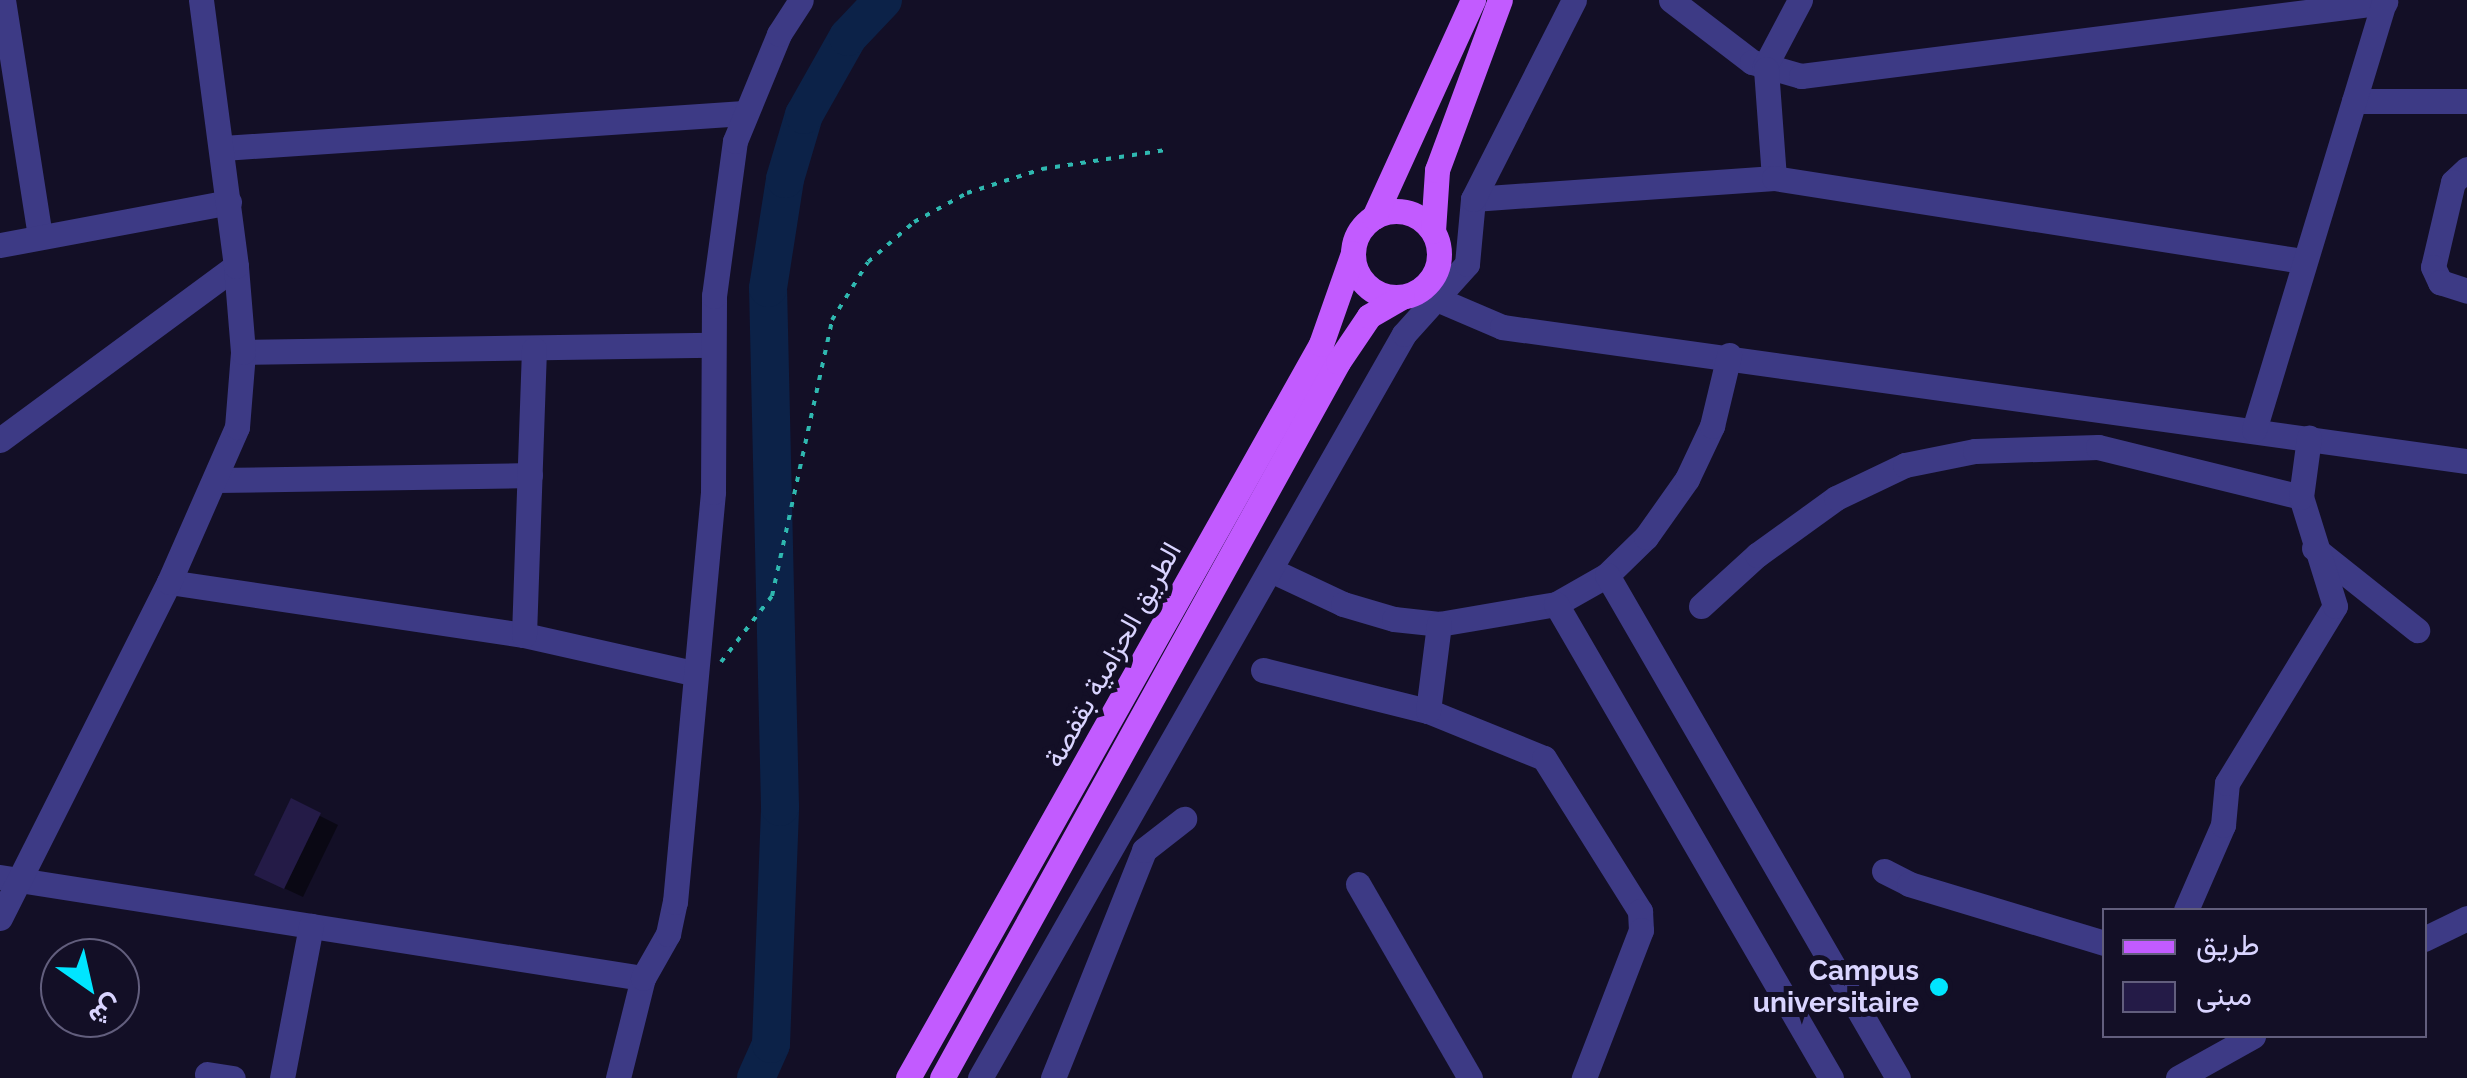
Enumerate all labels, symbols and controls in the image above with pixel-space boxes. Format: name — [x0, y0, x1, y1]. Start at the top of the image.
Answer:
street label: الطريق الحزامية بقفصة — [1037, 537, 1189, 773]
legend — [2102, 908, 2427, 1038]
text: طريق — [2196, 927, 2260, 962]
north arrow — [40, 938, 140, 1038]
place label: Campus universitaire — [1753, 954, 1919, 1020]
marker: Campus universitaire — [1928, 976, 1950, 998]
text: مبنى — [2196, 977, 2252, 1012]
text: ش — [83, 989, 129, 1035]

